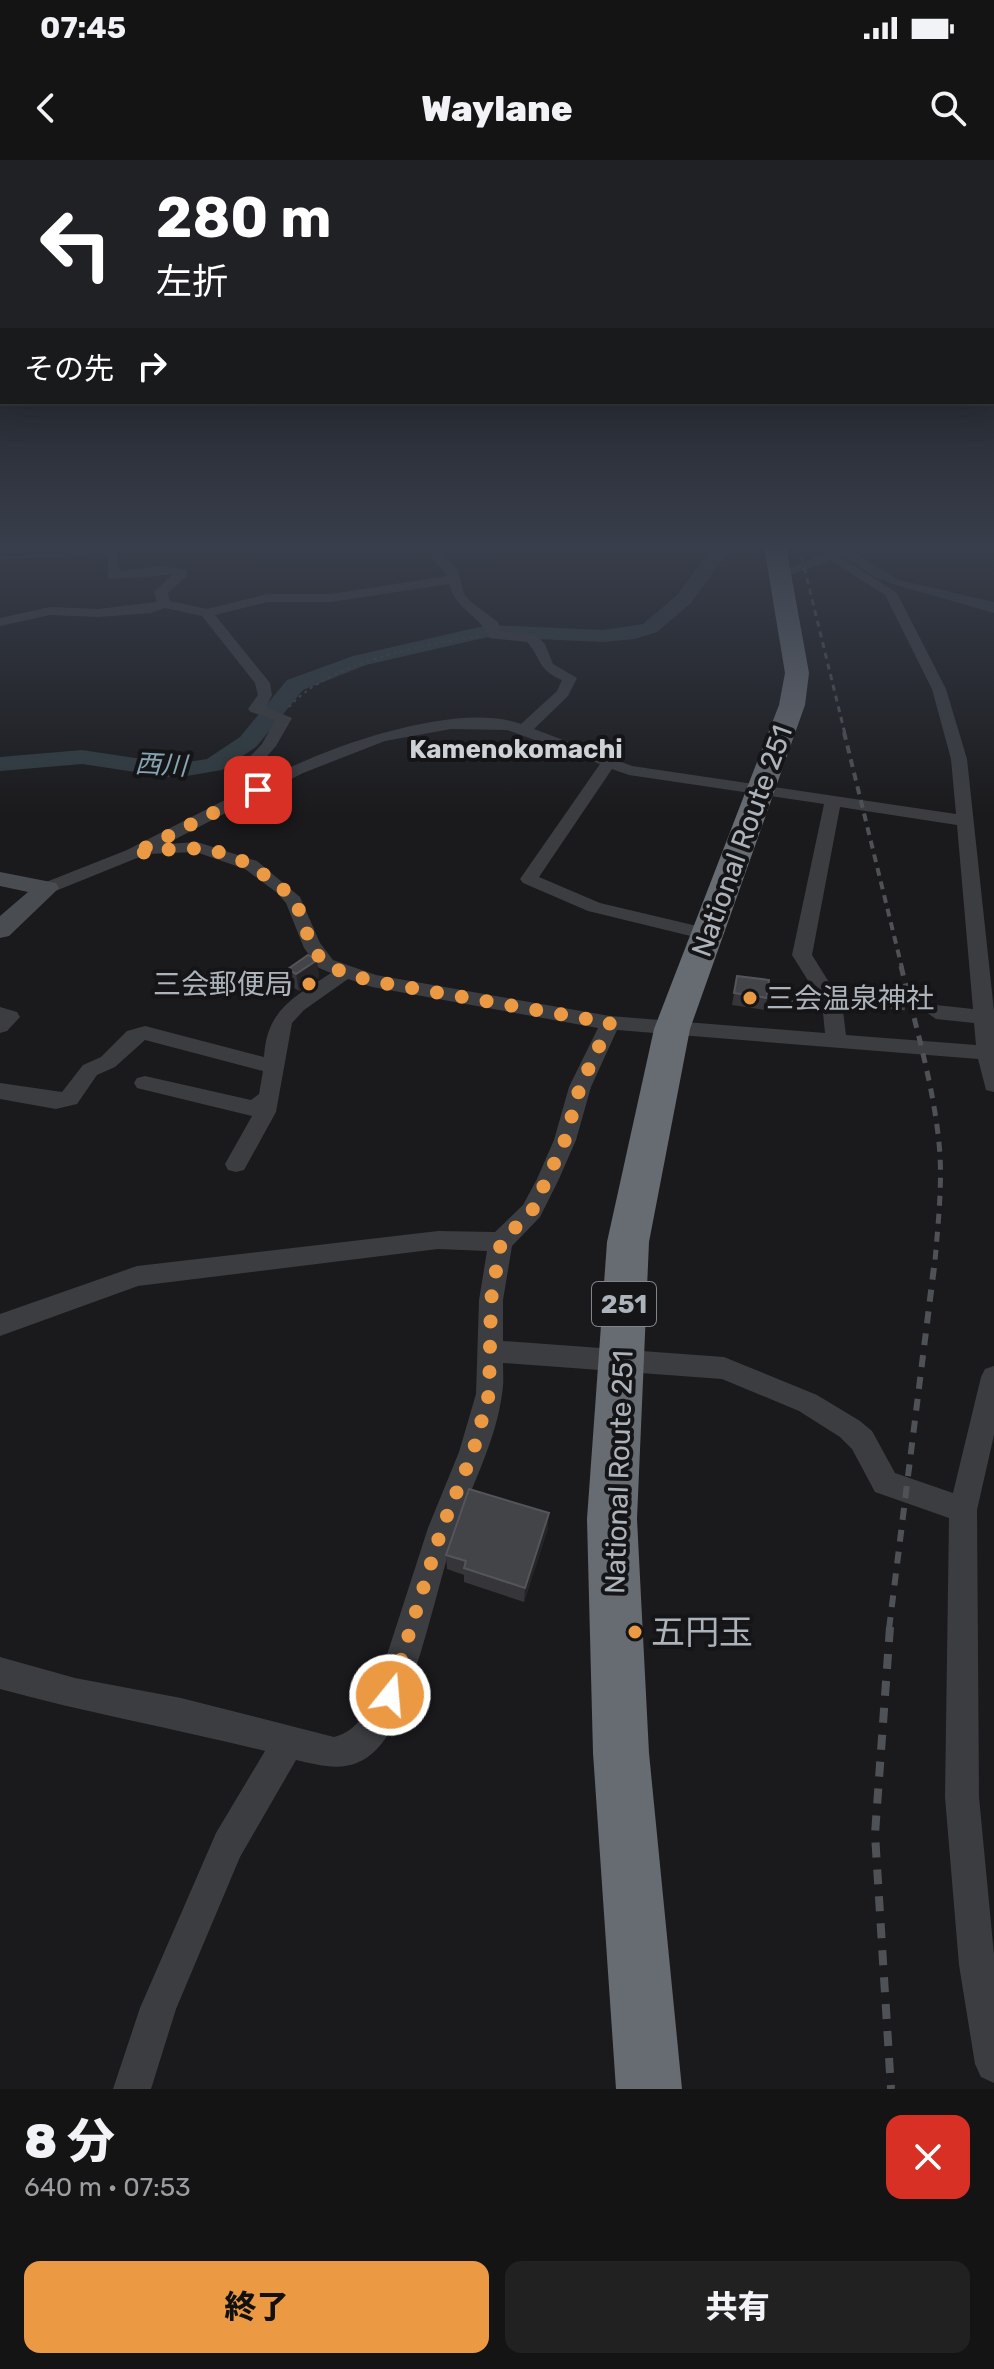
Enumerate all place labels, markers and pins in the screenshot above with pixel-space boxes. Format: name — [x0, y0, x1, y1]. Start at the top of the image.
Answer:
pin — [224, 756, 292, 824]
place label: 三会郵便局 — [153, 968, 293, 1001]
marker: 三会郵便局 — [300, 975, 318, 993]
place label: 三会温泉神社 — [766, 982, 934, 1015]
marker: 三会温泉神社 — [741, 989, 759, 1007]
place label: 五円玉 — [651, 1612, 753, 1653]
marker: 五円玉 — [626, 1623, 644, 1641]

